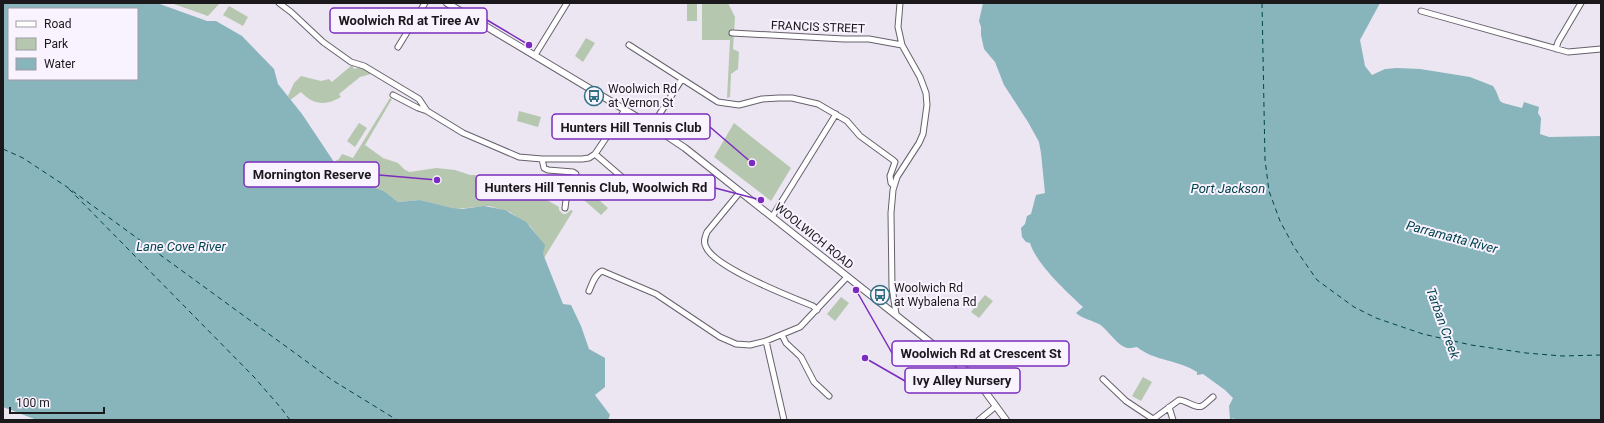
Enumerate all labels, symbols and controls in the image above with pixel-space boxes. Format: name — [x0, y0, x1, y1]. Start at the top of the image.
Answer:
legend — [8, 8, 138, 80]
callout: Woolwich Rd at Tiree Av — [330, 8, 487, 33]
text: Woolwich Rd at Tiree Av — [338, 13, 480, 28]
text: Road — [44, 17, 72, 31]
street label: FRANCIS STREET — [771, 18, 865, 36]
text: Park — [44, 37, 69, 51]
text: Water — [44, 57, 75, 71]
place label: Woolwich Rd at Vernon St — [608, 82, 677, 110]
bus stop icon: Woolwich Rd at Vernon St — [583, 85, 605, 107]
callout: Hunters Hill Tennis Club — [552, 114, 710, 139]
text: Hunters Hill Tennis Club — [560, 120, 702, 135]
callout: Mornington Reserve — [244, 162, 379, 187]
text: Mornington Reserve — [253, 167, 371, 182]
callout: Hunters Hill Tennis Club, Woolwich Rd — [476, 175, 715, 200]
text: Hunters Hill Tennis Club, Woolwich Rd — [485, 180, 707, 195]
water label: Port Jackson — [1191, 181, 1265, 196]
street label: WOOLWICH ROAD — [772, 200, 856, 272]
water label: Parramatta River — [1405, 218, 1500, 257]
water label: Lane Cove River — [136, 239, 226, 254]
place label: Woolwich Rd at Wybalena Rd — [894, 281, 977, 309]
bus stop icon: Woolwich Rd at Wybalena Rd — [869, 284, 891, 306]
water label: Tarban Creek — [1423, 286, 1463, 361]
callout: Woolwich Rd at Crescent St — [892, 341, 1069, 366]
text: Woolwich Rd at Crescent St — [901, 346, 1062, 361]
callout: Ivy Alley Nursery — [905, 368, 1020, 393]
text: Ivy Alley Nursery — [913, 373, 1012, 388]
scale bar — [10, 389, 104, 415]
text: 100 m — [16, 396, 50, 410]

